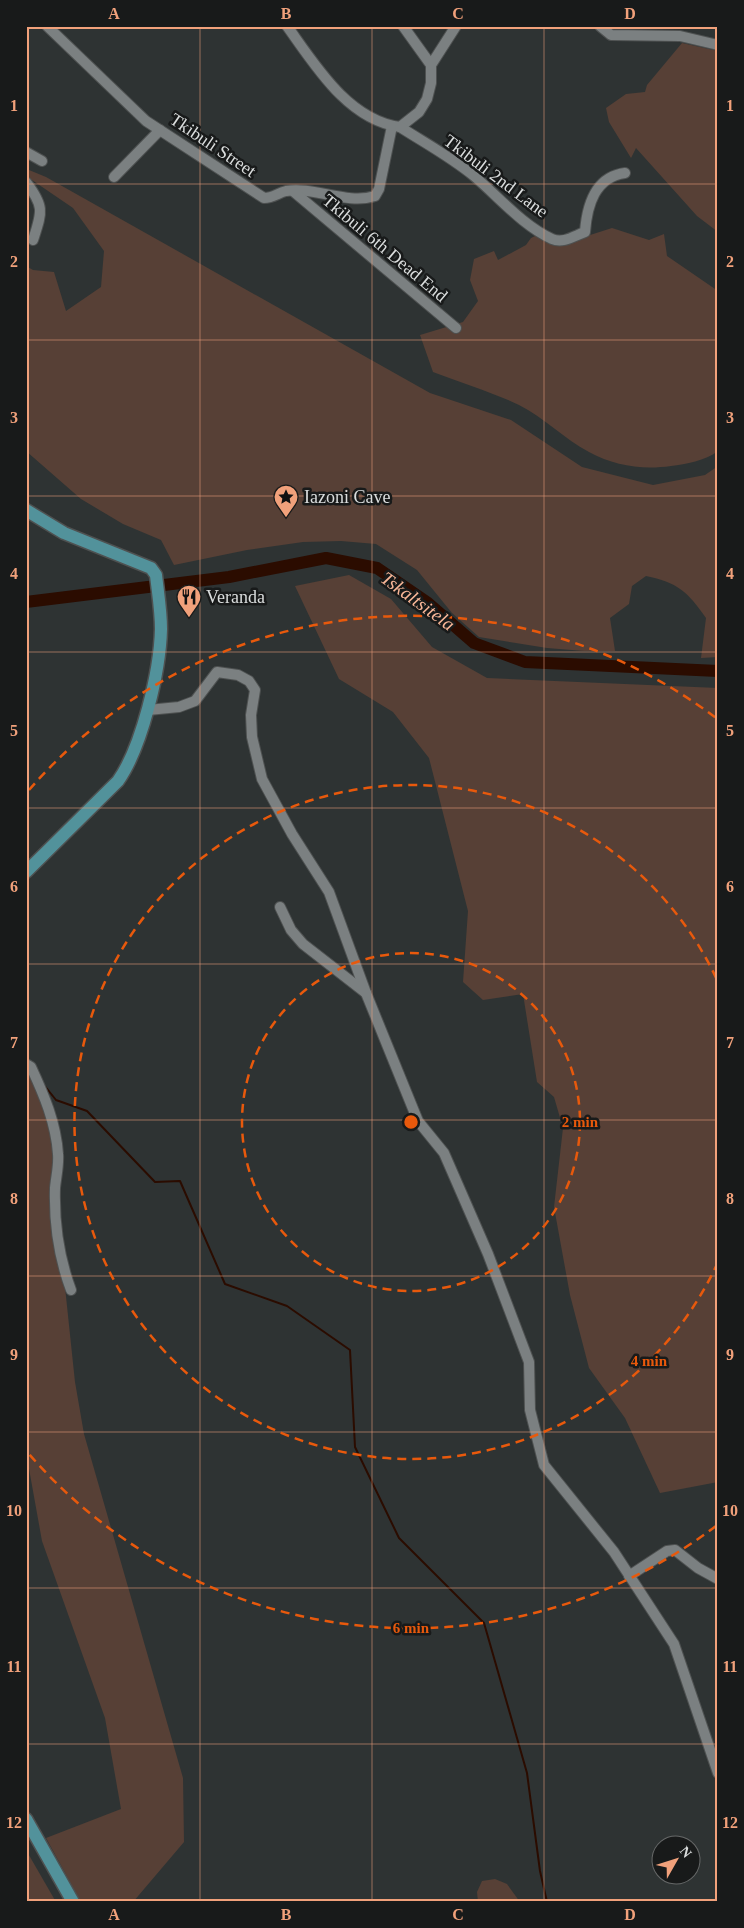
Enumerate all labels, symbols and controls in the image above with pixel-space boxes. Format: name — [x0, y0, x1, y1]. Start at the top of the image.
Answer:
text: A — [108, 5, 120, 22]
text: B — [281, 5, 292, 22]
text: C — [452, 5, 464, 22]
text: D — [624, 5, 636, 22]
text: 1 — [10, 97, 18, 114]
text: 1 — [726, 97, 734, 114]
street label: Tkibuli Street — [166, 109, 260, 181]
street label: Tkibuli 2nd Lane — [440, 130, 552, 222]
street label: Tkibuli 6th Dead End — [319, 190, 451, 306]
text: 2 — [10, 253, 18, 270]
text: 2 — [726, 253, 734, 270]
text: 3 — [10, 409, 18, 426]
text: 3 — [726, 409, 734, 426]
place icon: Iazoni Cave — [273, 484, 299, 518]
place label: Iazoni Cave — [304, 487, 390, 507]
text: 4 — [10, 565, 18, 582]
text: 4 — [726, 565, 734, 582]
water label: Tskaltsitela — [377, 567, 459, 635]
restaurant icon: Veranda — [176, 584, 202, 618]
place label: Veranda — [206, 587, 265, 607]
text: 5 — [10, 722, 18, 739]
text: 5 — [726, 722, 734, 739]
text: 6 — [10, 878, 18, 895]
text: 6 — [726, 878, 734, 895]
text: 7 — [10, 1034, 18, 1051]
text: 7 — [726, 1034, 734, 1051]
centre of rings — [402, 1113, 420, 1131]
text: 2 min — [562, 1114, 599, 1130]
text: 8 — [10, 1190, 18, 1207]
text: 8 — [726, 1190, 734, 1207]
text: 9 — [10, 1346, 18, 1363]
text: 9 — [726, 1346, 734, 1363]
text: 4 min — [631, 1353, 668, 1369]
text: 10 — [6, 1502, 22, 1519]
text: 10 — [722, 1502, 738, 1519]
text: 6 min — [393, 1620, 430, 1636]
text: 11 — [6, 1658, 22, 1675]
text: 11 — [722, 1658, 738, 1675]
text: 12 — [6, 1814, 22, 1831]
text: 12 — [722, 1814, 738, 1831]
north arrow — [652, 1836, 702, 1886]
text: N — [677, 1843, 695, 1861]
text: A — [108, 1906, 120, 1923]
text: B — [281, 1906, 292, 1923]
text: C — [452, 1906, 464, 1923]
text: D — [624, 1906, 636, 1923]

